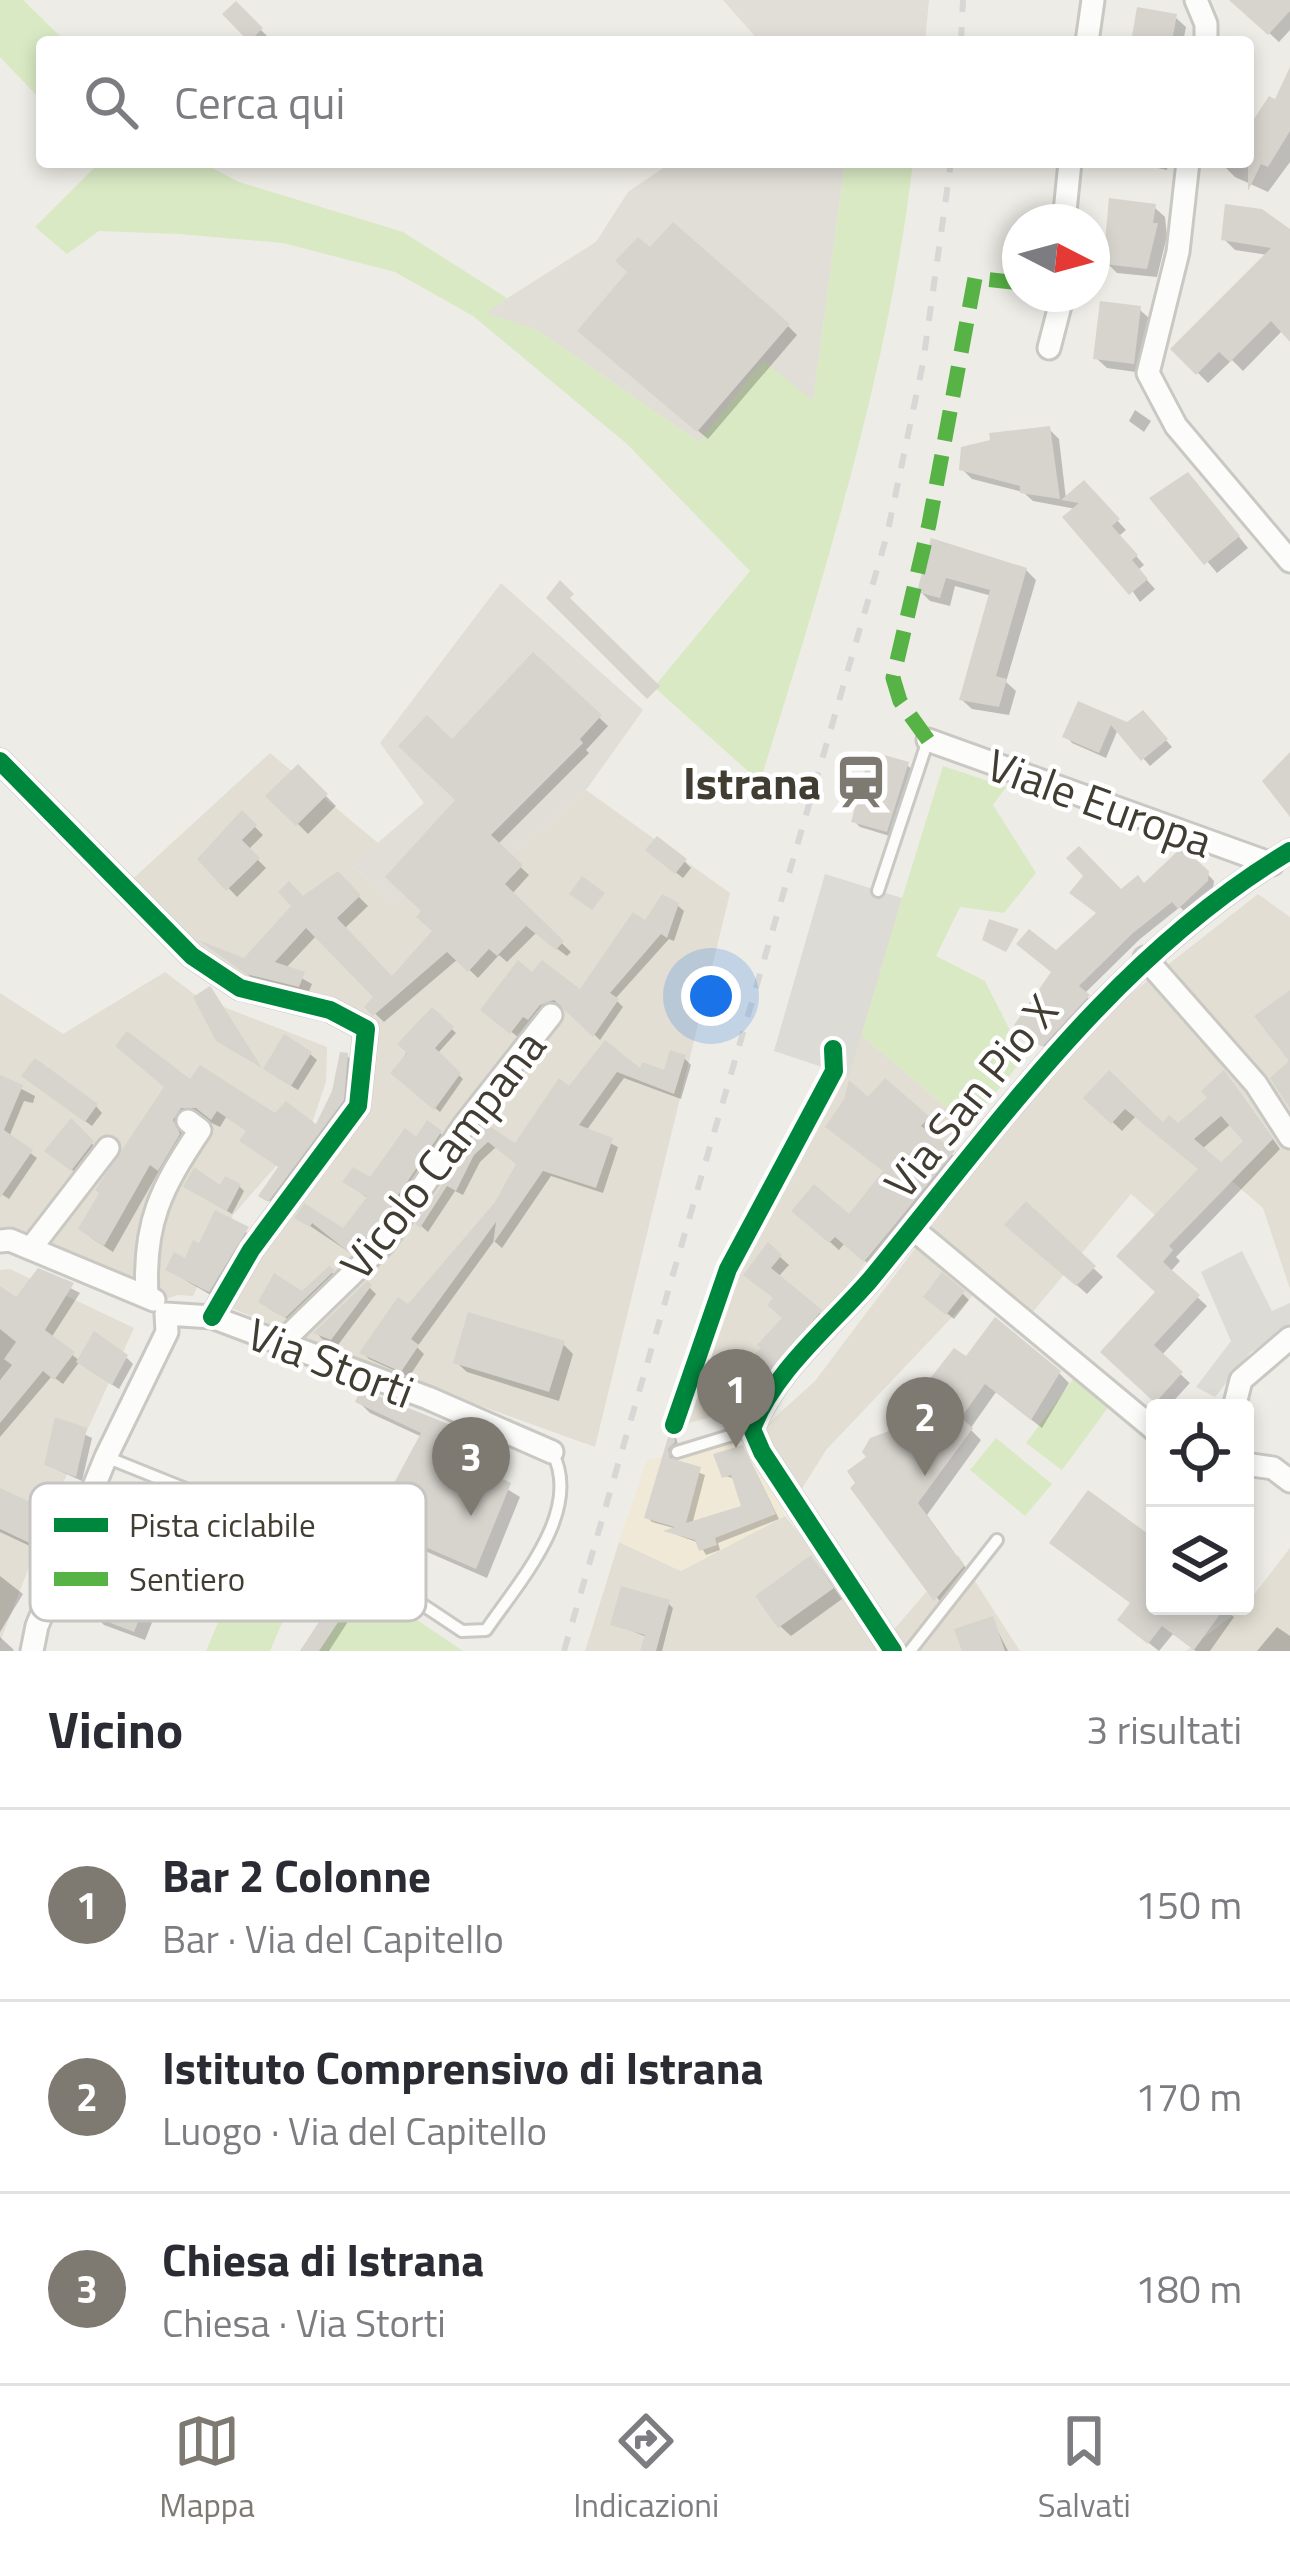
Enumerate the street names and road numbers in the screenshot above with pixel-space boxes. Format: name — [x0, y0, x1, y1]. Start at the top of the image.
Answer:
street label: Viale Europa — [978, 730, 1222, 874]
street label: Via San Pio X — [867, 979, 1073, 1213]
street label: Vicolo Campana — [323, 1015, 561, 1293]
street label: Via Storti — [238, 1299, 424, 1425]

